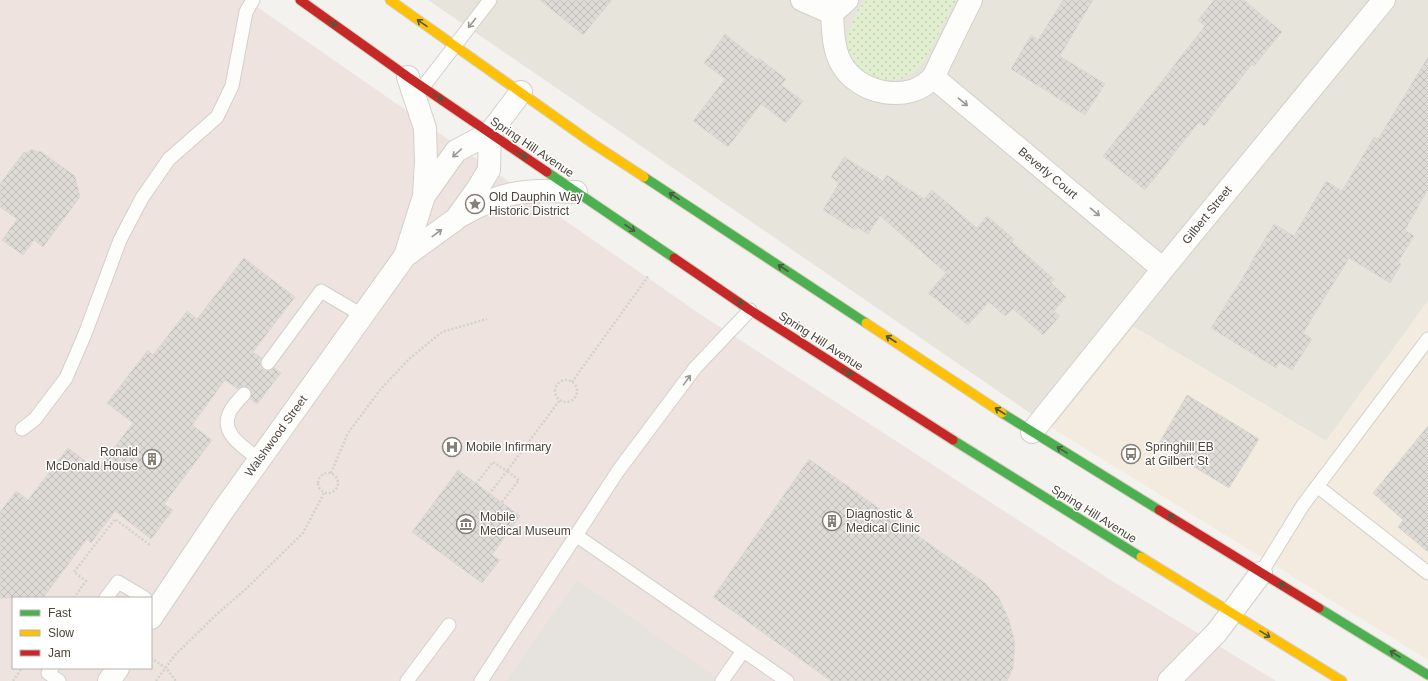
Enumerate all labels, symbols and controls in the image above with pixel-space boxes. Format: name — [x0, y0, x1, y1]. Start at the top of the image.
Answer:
one-way arrow — [468, 17, 476, 28]
one-way arrow — [326, 19, 337, 27]
one-way arrow — [417, 19, 428, 27]
one-way arrow — [432, 93, 443, 101]
one-way arrow — [957, 97, 968, 106]
street label: Spring Hill Avenue — [488, 114, 577, 180]
street label: Beverly Court — [1016, 144, 1081, 202]
one-way arrow — [452, 148, 462, 157]
one-way arrow — [517, 151, 528, 159]
street label: Gilbert Street — [1179, 183, 1235, 247]
place label: Old Dauphin Way Historic District — [489, 190, 583, 218]
one-way arrow — [669, 192, 680, 200]
place icon: Old Dauphin Way Historic District — [464, 193, 486, 215]
one-way arrow — [1089, 207, 1100, 216]
one-way arrow — [624, 224, 635, 232]
one-way arrow — [431, 229, 442, 237]
one-way arrow — [777, 264, 788, 272]
one-way arrow — [732, 297, 743, 305]
street label: Spring Hill Avenue — [776, 308, 866, 374]
one-way arrow — [886, 335, 897, 343]
one-way arrow — [841, 368, 853, 376]
one-way arrow — [683, 374, 691, 385]
street label: Walshwood Street — [242, 392, 311, 479]
one-way arrow — [994, 406, 1006, 414]
hospital icon: Mobile Infirmary — [441, 436, 463, 458]
place label: Mobile Infirmary — [466, 440, 551, 454]
place label: Springhill EB at Gilbert St — [1145, 440, 1214, 468]
bus stop icon: Springhill EB at Gilbert St — [1120, 443, 1142, 465]
place label: Ronald McDonald House — [46, 445, 138, 473]
one-way arrow — [1056, 446, 1068, 454]
building icon: Ronald McDonald House — [141, 448, 163, 470]
street label: Spring Hill Avenue — [1049, 482, 1139, 546]
place label: Diagnostic & Medical Clinic — [846, 507, 920, 535]
place label: Mobile Medical Museum — [480, 510, 571, 538]
building icon: Diagnostic & Medical Clinic — [821, 510, 843, 532]
museum icon: Mobile Medical Museum — [455, 513, 477, 535]
one-way arrow — [1167, 514, 1179, 522]
one-way arrow — [1278, 582, 1290, 590]
legend — [12, 597, 152, 669]
text: Fast — [48, 606, 72, 620]
text: Slow — [48, 626, 74, 640]
one-way arrow — [1259, 630, 1271, 638]
text: Jam — [48, 646, 71, 660]
one-way arrow — [1389, 650, 1401, 658]

